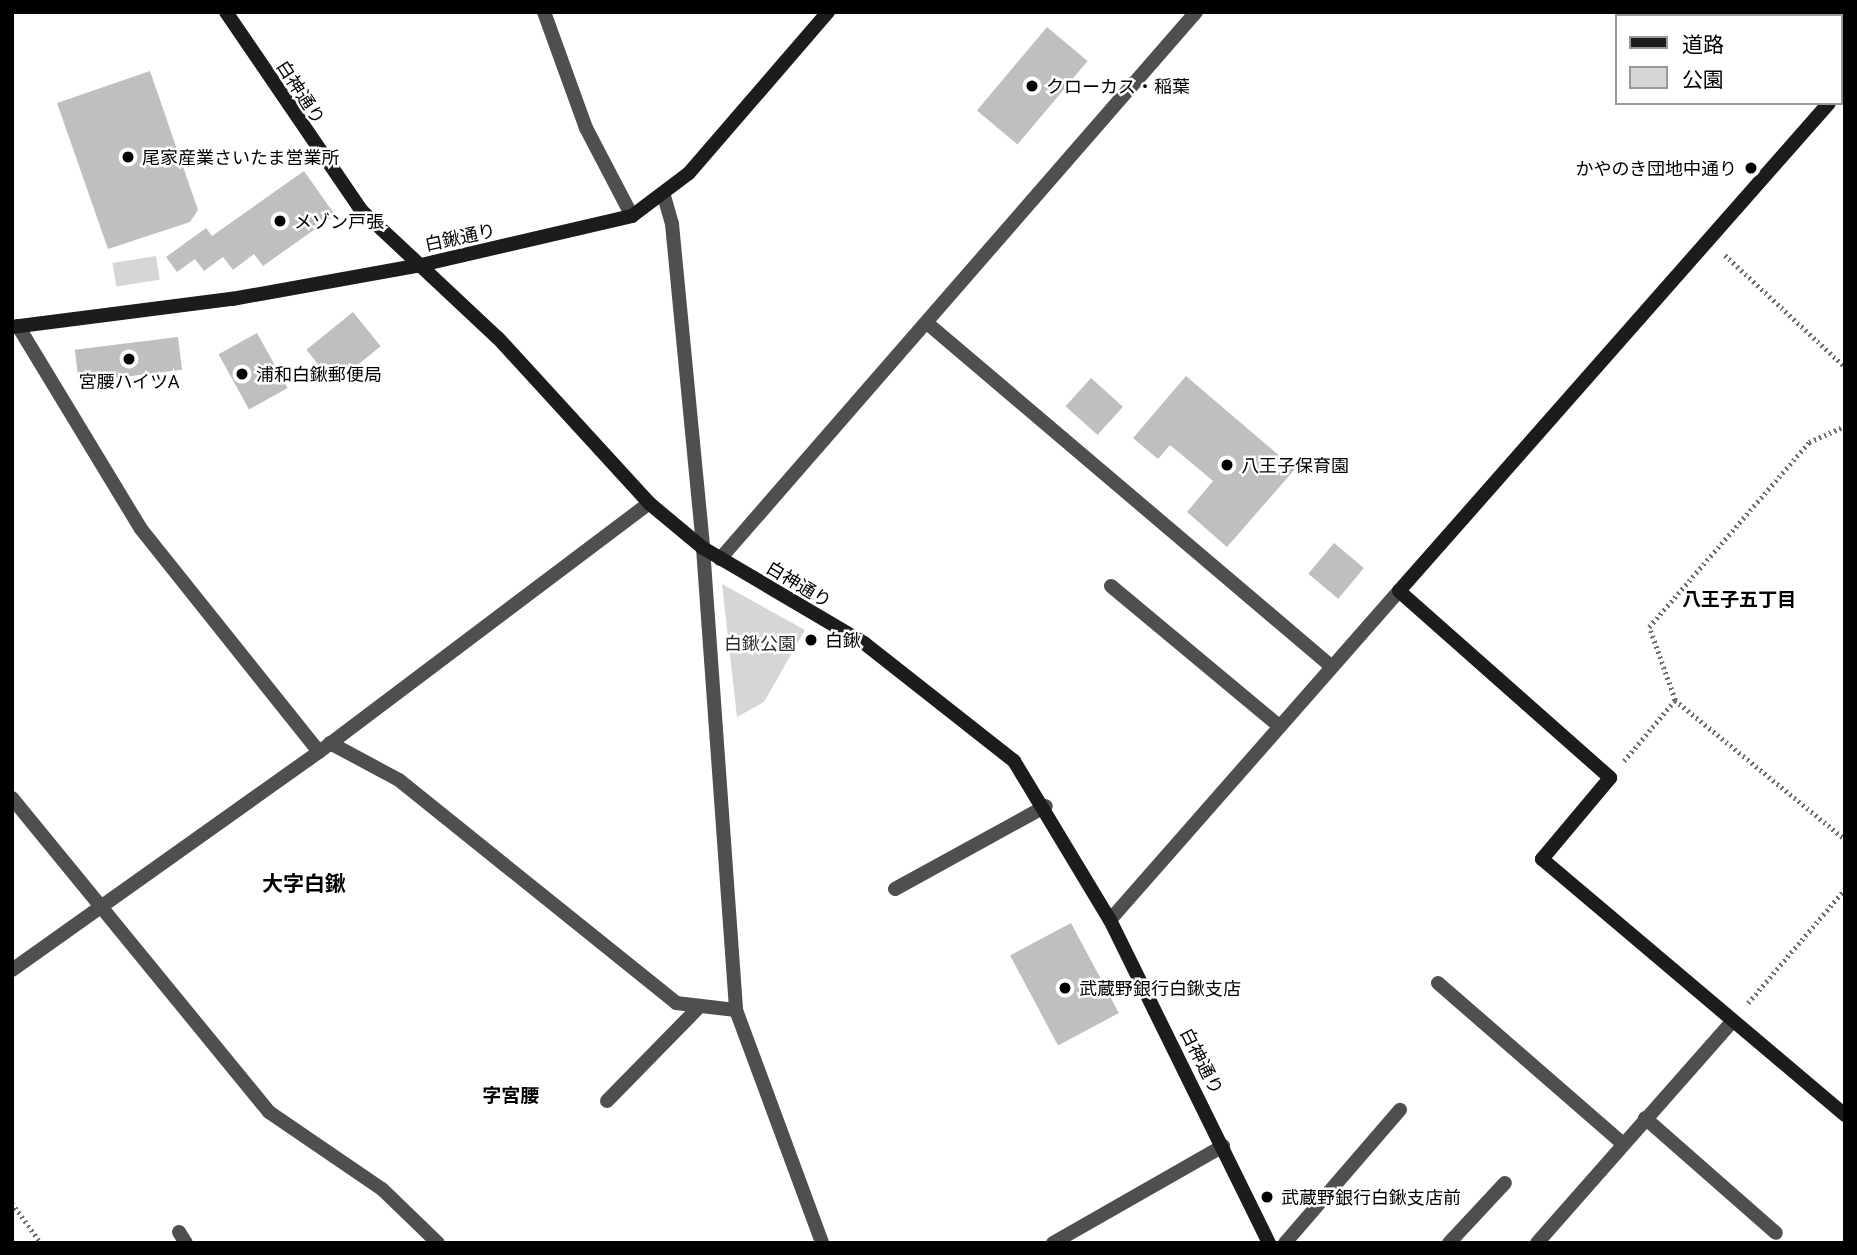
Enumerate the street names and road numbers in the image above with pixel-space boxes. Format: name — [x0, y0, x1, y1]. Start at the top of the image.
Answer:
street label: 白神通り — [272, 56, 330, 128]
street label: 白鍬通り — [423, 219, 497, 255]
street label: 白神通り — [763, 556, 835, 612]
street label: 白神通り — [1176, 1024, 1228, 1098]

